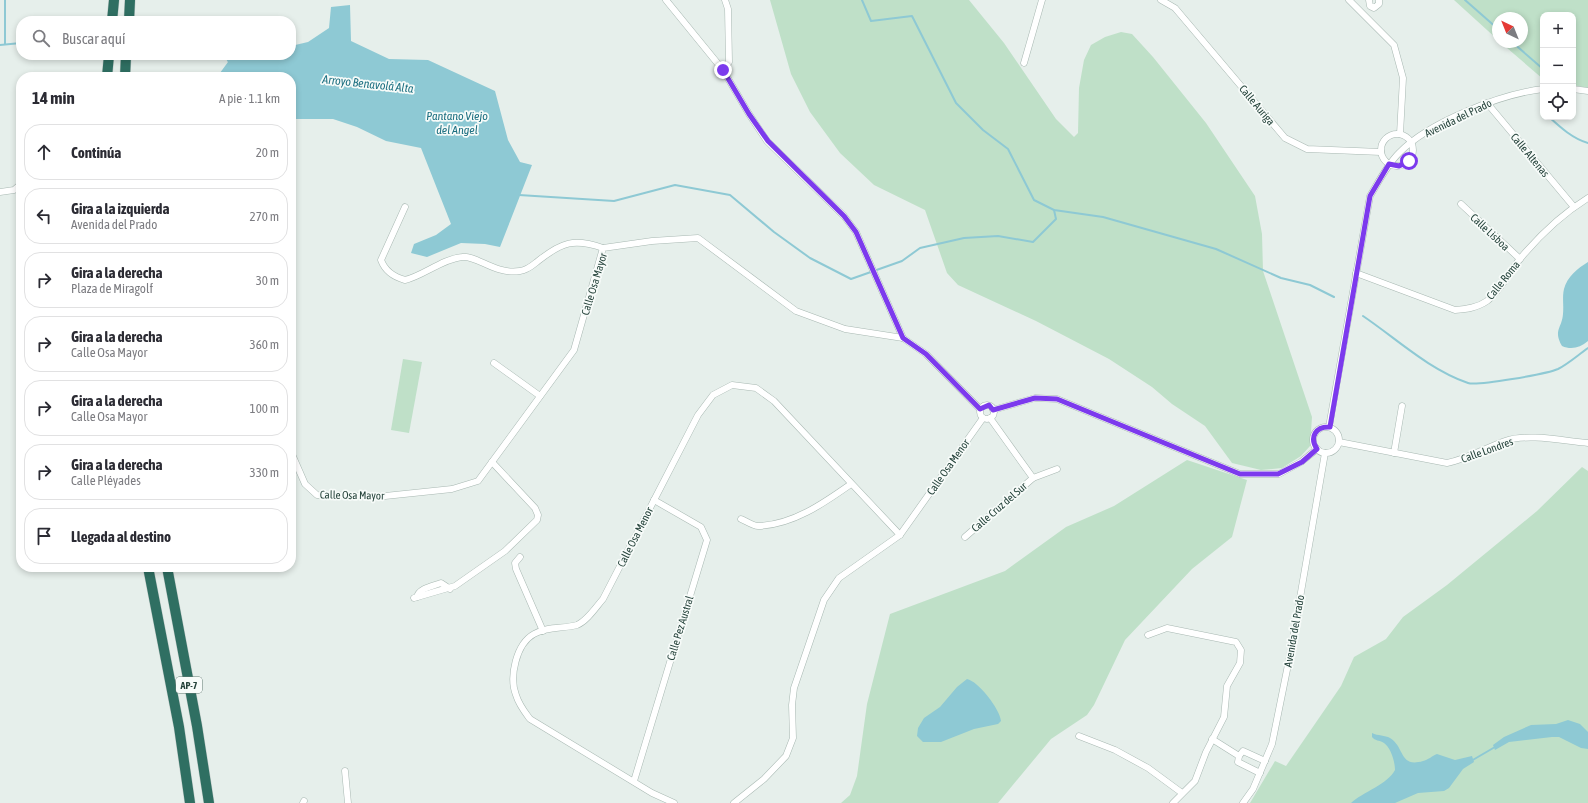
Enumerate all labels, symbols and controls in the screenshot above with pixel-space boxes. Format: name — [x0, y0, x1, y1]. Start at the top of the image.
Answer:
north arrow — [1492, 12, 1528, 48]
map controls — [1540, 12, 1576, 120]
button: + — [1540, 12, 1576, 48]
search box — [16, 16, 296, 60]
icon: search — [30, 27, 52, 49]
text: Buscar aquí — [62, 30, 125, 47]
button: − — [1540, 48, 1576, 84]
route end — [714, 61, 732, 79]
water label: Arroyo Benavolá Alta — [321, 72, 415, 96]
street label: Calle Auriga — [1237, 83, 1277, 127]
button: locate — [1540, 84, 1576, 120]
text: 14 min — [32, 88, 75, 108]
text: A pie · 1.1 km — [219, 91, 280, 106]
street label: Avenida del Prado — [1423, 97, 1493, 139]
water label: Pantano Viejo del Angel — [426, 109, 488, 137]
street label: Calle Altenas — [1508, 131, 1552, 179]
icon: ahead — [33, 141, 55, 163]
text: Continúa — [71, 144, 121, 161]
text: 20 m — [256, 145, 279, 160]
route start — [1400, 152, 1418, 170]
text: Gira a la izquierda — [71, 200, 169, 217]
icon: left — [33, 205, 55, 227]
text: 270 m — [250, 209, 279, 224]
street label: Calle Lisboa — [1468, 211, 1512, 253]
text: Avenida del Prado — [71, 217, 157, 232]
street label: Calle Osa Mayor — [579, 251, 609, 317]
street label: Calle Roma — [1484, 258, 1522, 302]
text: Gira a la derecha — [71, 264, 162, 281]
icon: right — [33, 269, 55, 291]
text: 30 m — [256, 273, 279, 288]
text: Plaza de Miragolf — [71, 281, 153, 296]
text: Gira a la derecha — [71, 328, 162, 345]
icon: right — [33, 333, 55, 355]
text: 360 m — [250, 337, 279, 352]
text: Calle Osa Mayor — [71, 345, 147, 360]
text: Gira a la derecha — [71, 392, 162, 409]
icon: right — [33, 397, 55, 419]
text: 100 m — [250, 401, 279, 416]
text: Calle Osa Mayor — [71, 409, 147, 424]
street label: Calle Londres — [1459, 435, 1515, 465]
street label: Calle Osa Menor — [924, 436, 972, 497]
text: Gira a la derecha — [71, 456, 162, 473]
icon: right — [33, 461, 55, 483]
text: 330 m — [250, 465, 279, 480]
text: Calle Pléyades — [71, 473, 141, 488]
street label: Calle Cruz del Sur — [969, 479, 1030, 534]
street label: Calle Osa Mayor — [320, 488, 385, 502]
street label: Calle Osa Menor — [615, 505, 656, 569]
icon: arrive — [33, 525, 55, 547]
text: Llegada al destino — [71, 528, 171, 545]
street label: Calle Pez Austral — [664, 594, 696, 662]
street label: Avenida del Prado — [1282, 594, 1306, 668]
road number: AP-7 — [176, 677, 202, 693]

